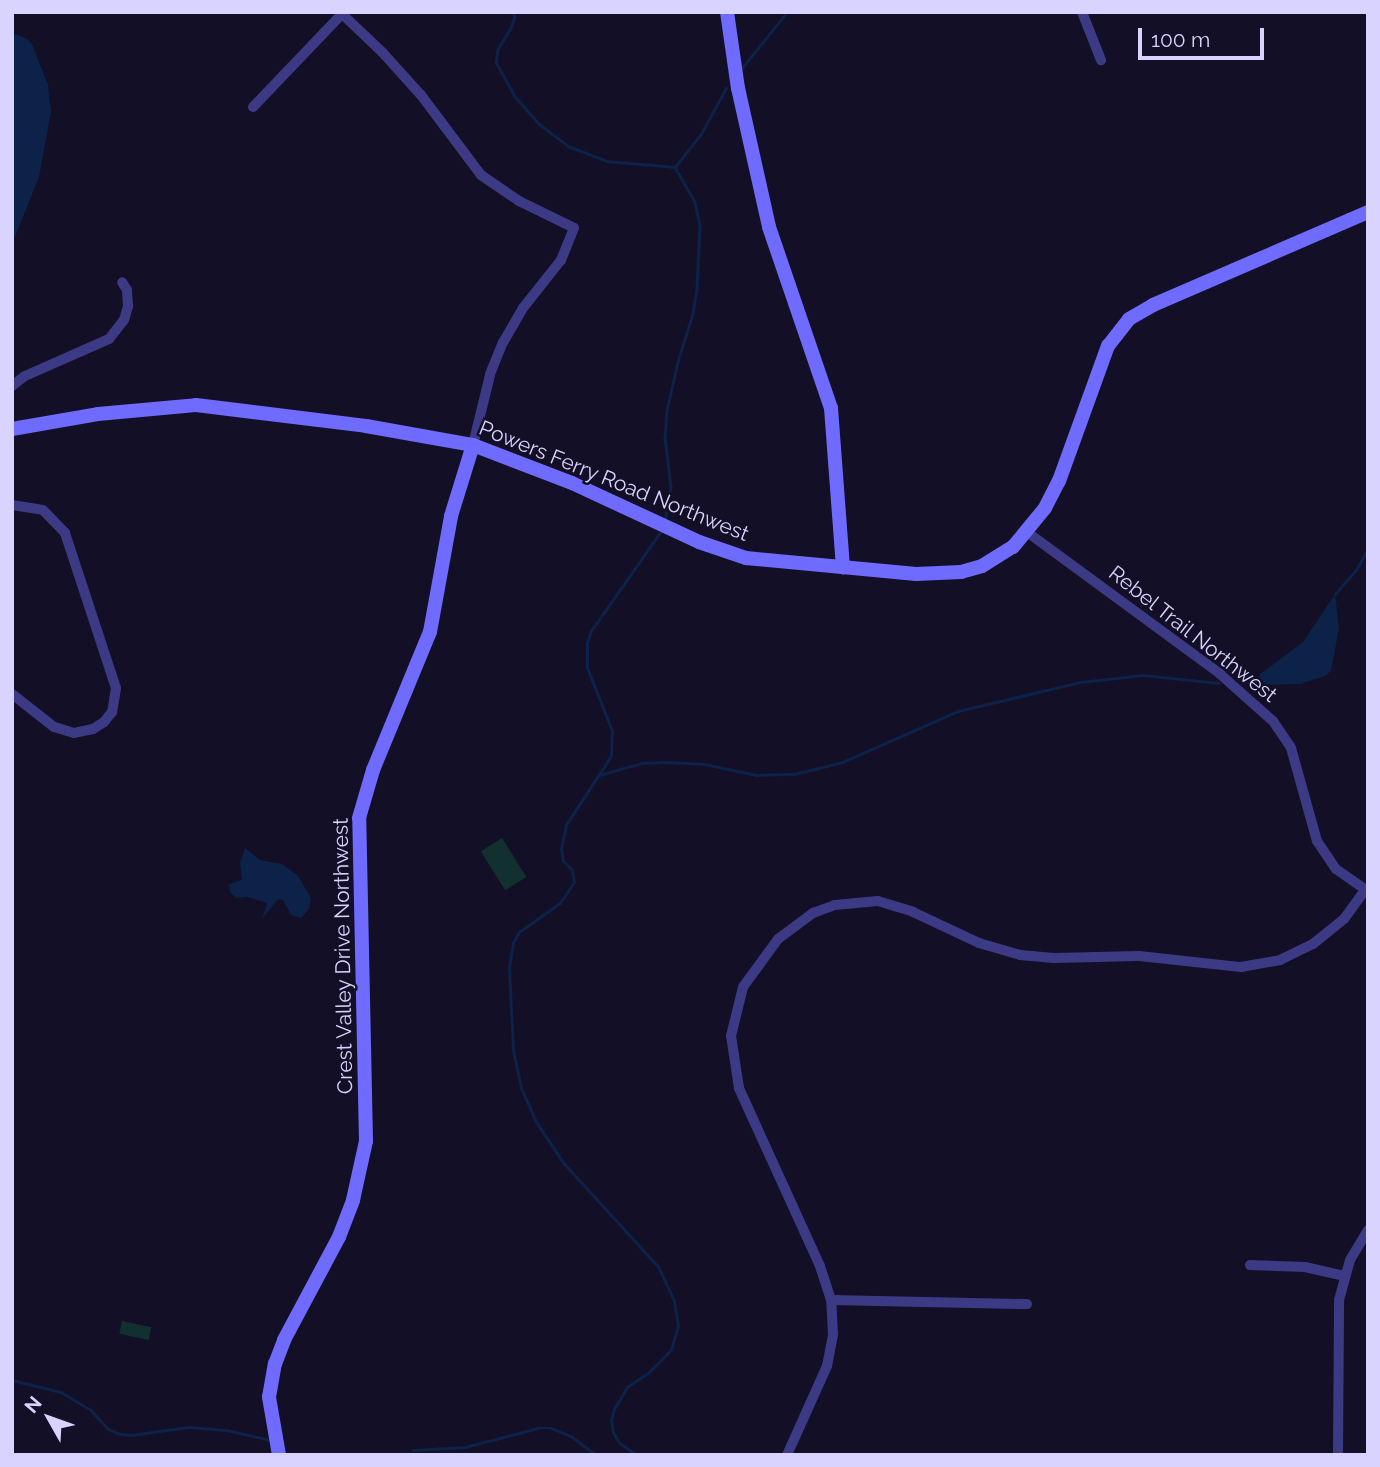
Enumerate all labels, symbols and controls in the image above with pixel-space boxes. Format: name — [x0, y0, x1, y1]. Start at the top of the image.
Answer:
scale bar — [1142, 14, 1268, 58]
text: 100 m — [1151, 27, 1210, 52]
street label: Powers Ferry Road Northwest — [475, 415, 753, 547]
street label: Rebel Trail Northwest — [1103, 560, 1283, 708]
street label: Crest Valley Drive Northwest — [328, 817, 358, 1095]
north arrow — [14, 1383, 84, 1453]
text: N — [20, 1392, 46, 1417]

